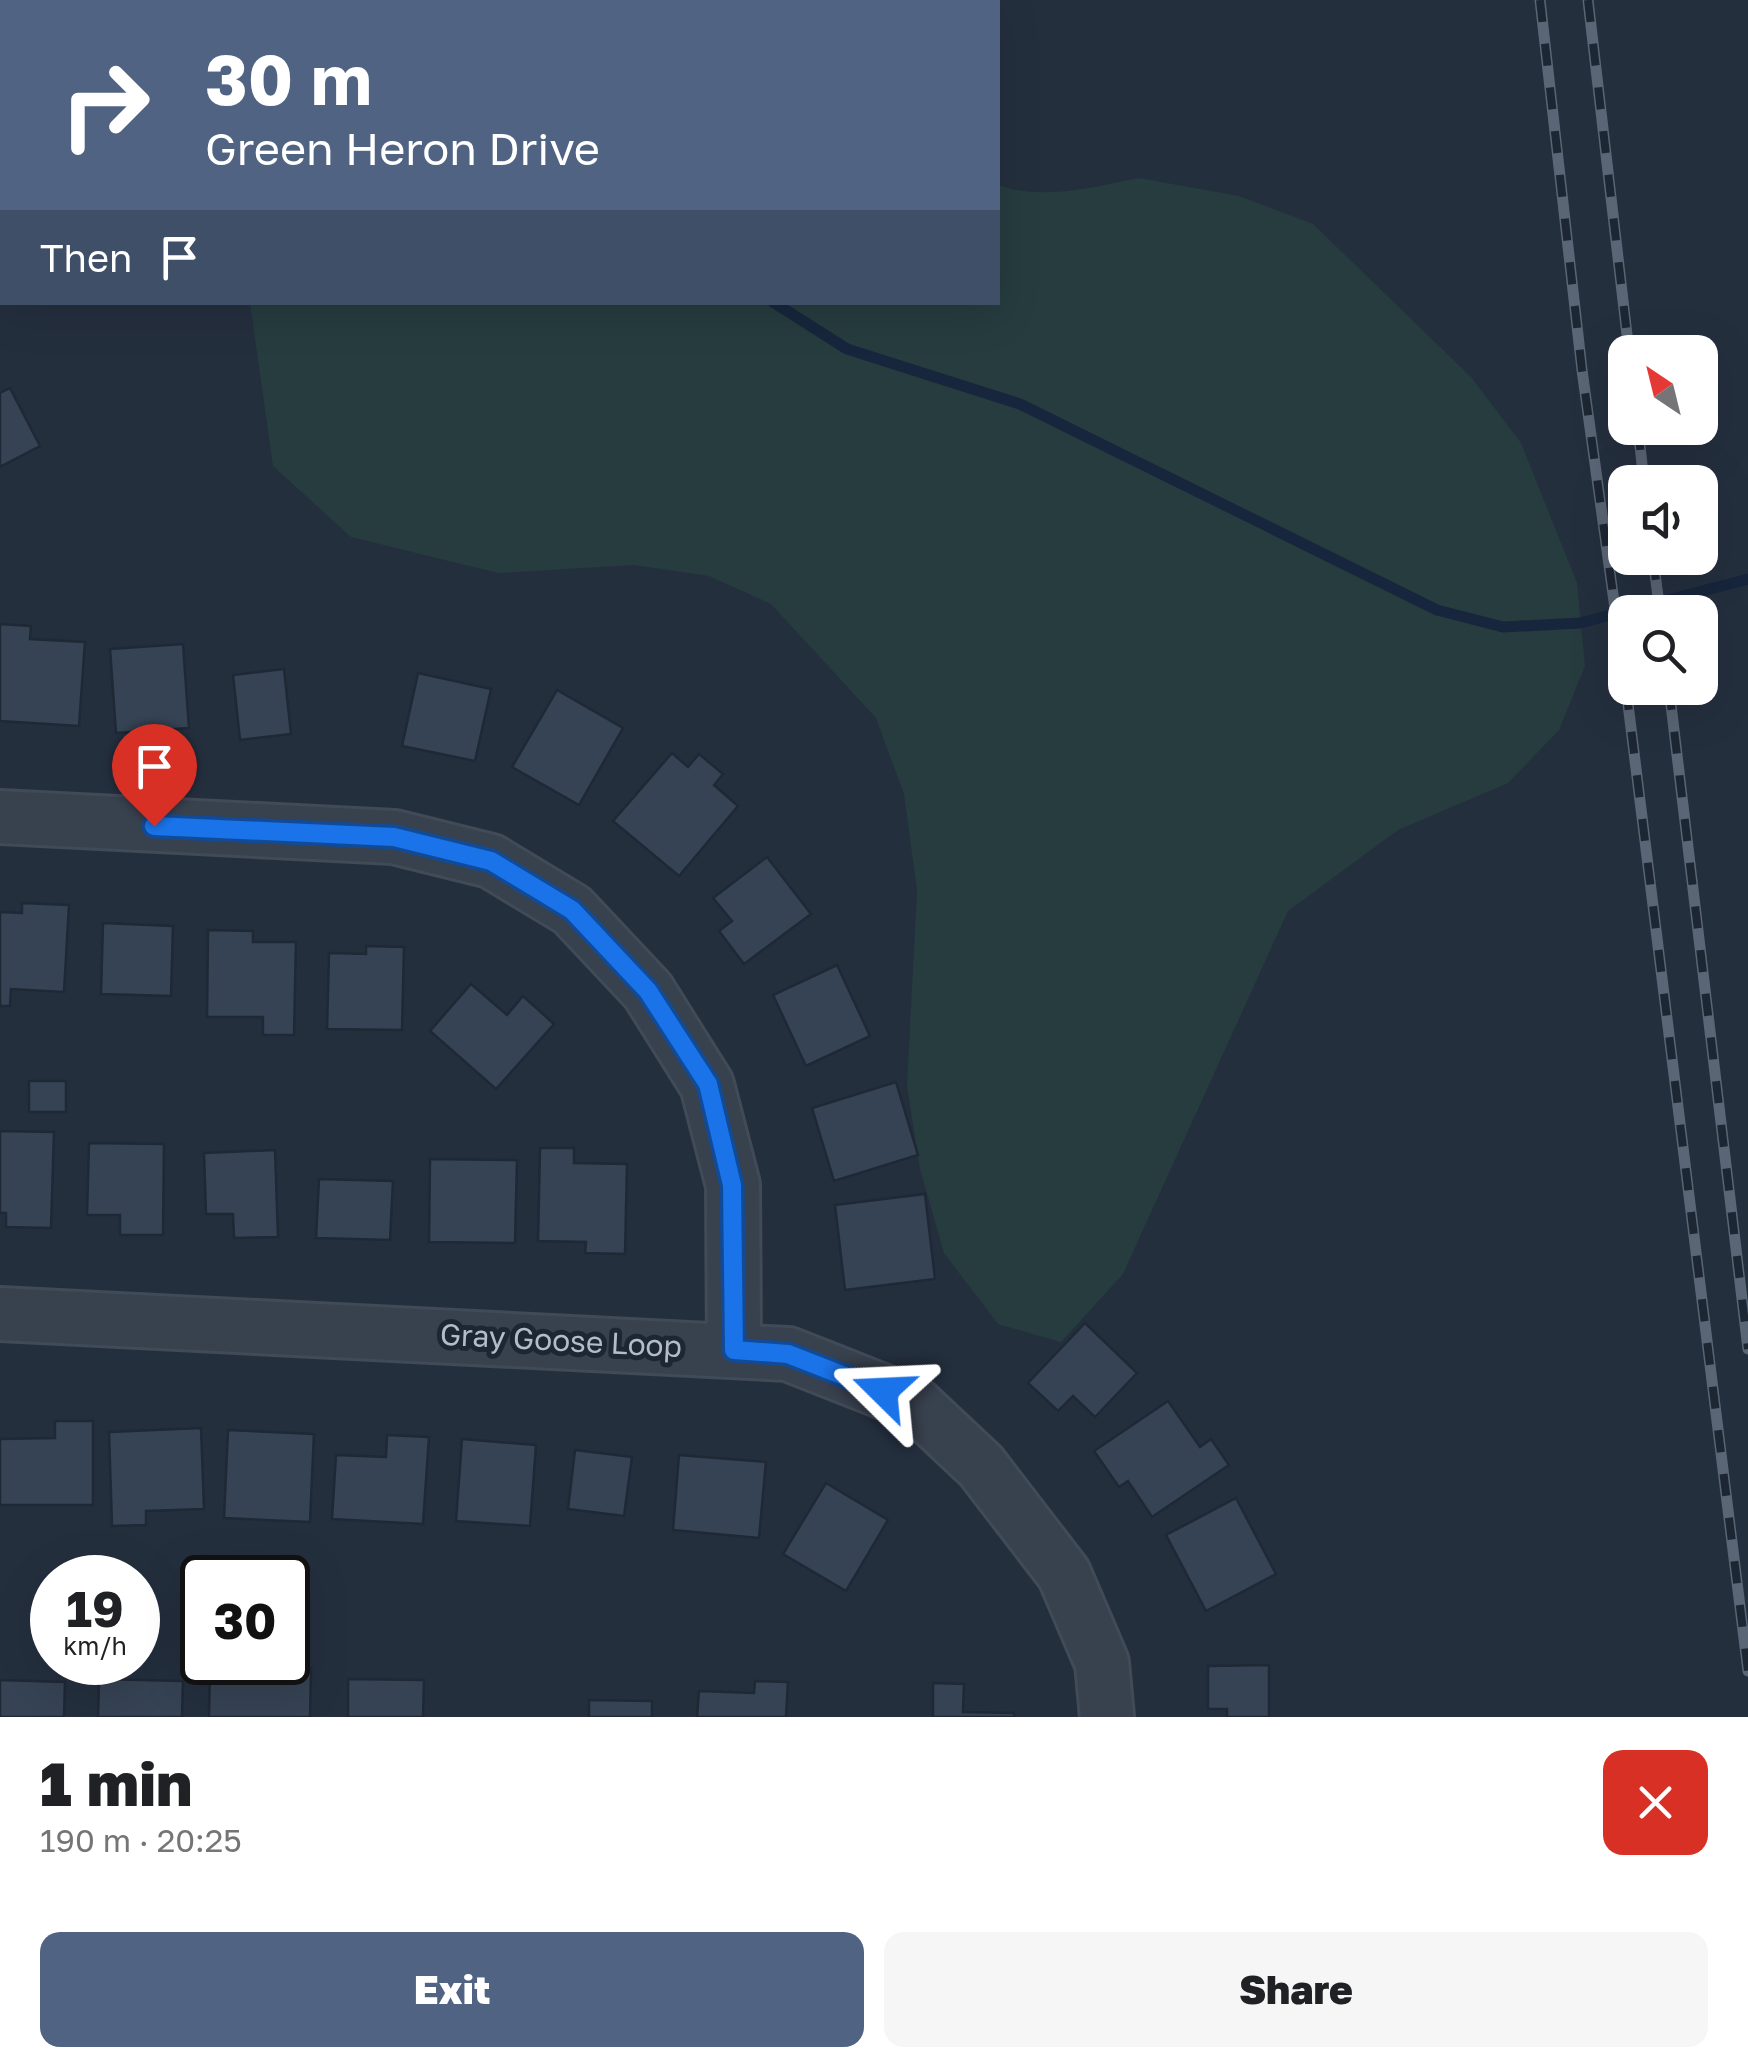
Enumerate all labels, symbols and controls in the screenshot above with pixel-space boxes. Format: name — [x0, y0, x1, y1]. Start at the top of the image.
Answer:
text: 30 m — [205, 36, 372, 120]
icon: right — [40, 40, 170, 170]
text: Green Heron Drive — [205, 121, 600, 175]
icon: arrive — [152, 230, 207, 285]
text: Then — [40, 235, 132, 280]
north arrow — [1608, 335, 1718, 445]
map controls — [1608, 335, 1718, 705]
button: sound — [1608, 465, 1718, 575]
button: search — [1608, 595, 1718, 705]
pin — [112, 724, 197, 827]
icon: arrive — [127, 739, 182, 794]
street label: Gray Goose Loop — [439, 1316, 683, 1364]
position arrow — [831, 1339, 935, 1443]
speed limit sign: 30 — [180, 1555, 310, 1685]
text: 19 — [66, 1578, 124, 1638]
text: km/h — [63, 1630, 127, 1661]
text: 1 min — [40, 1747, 192, 1819]
button: close — [1603, 1750, 1708, 1855]
text: 190 m · 20:25 — [40, 1821, 242, 1859]
button: Exit — [40, 1932, 864, 2047]
button: Share — [884, 1932, 1708, 2047]

